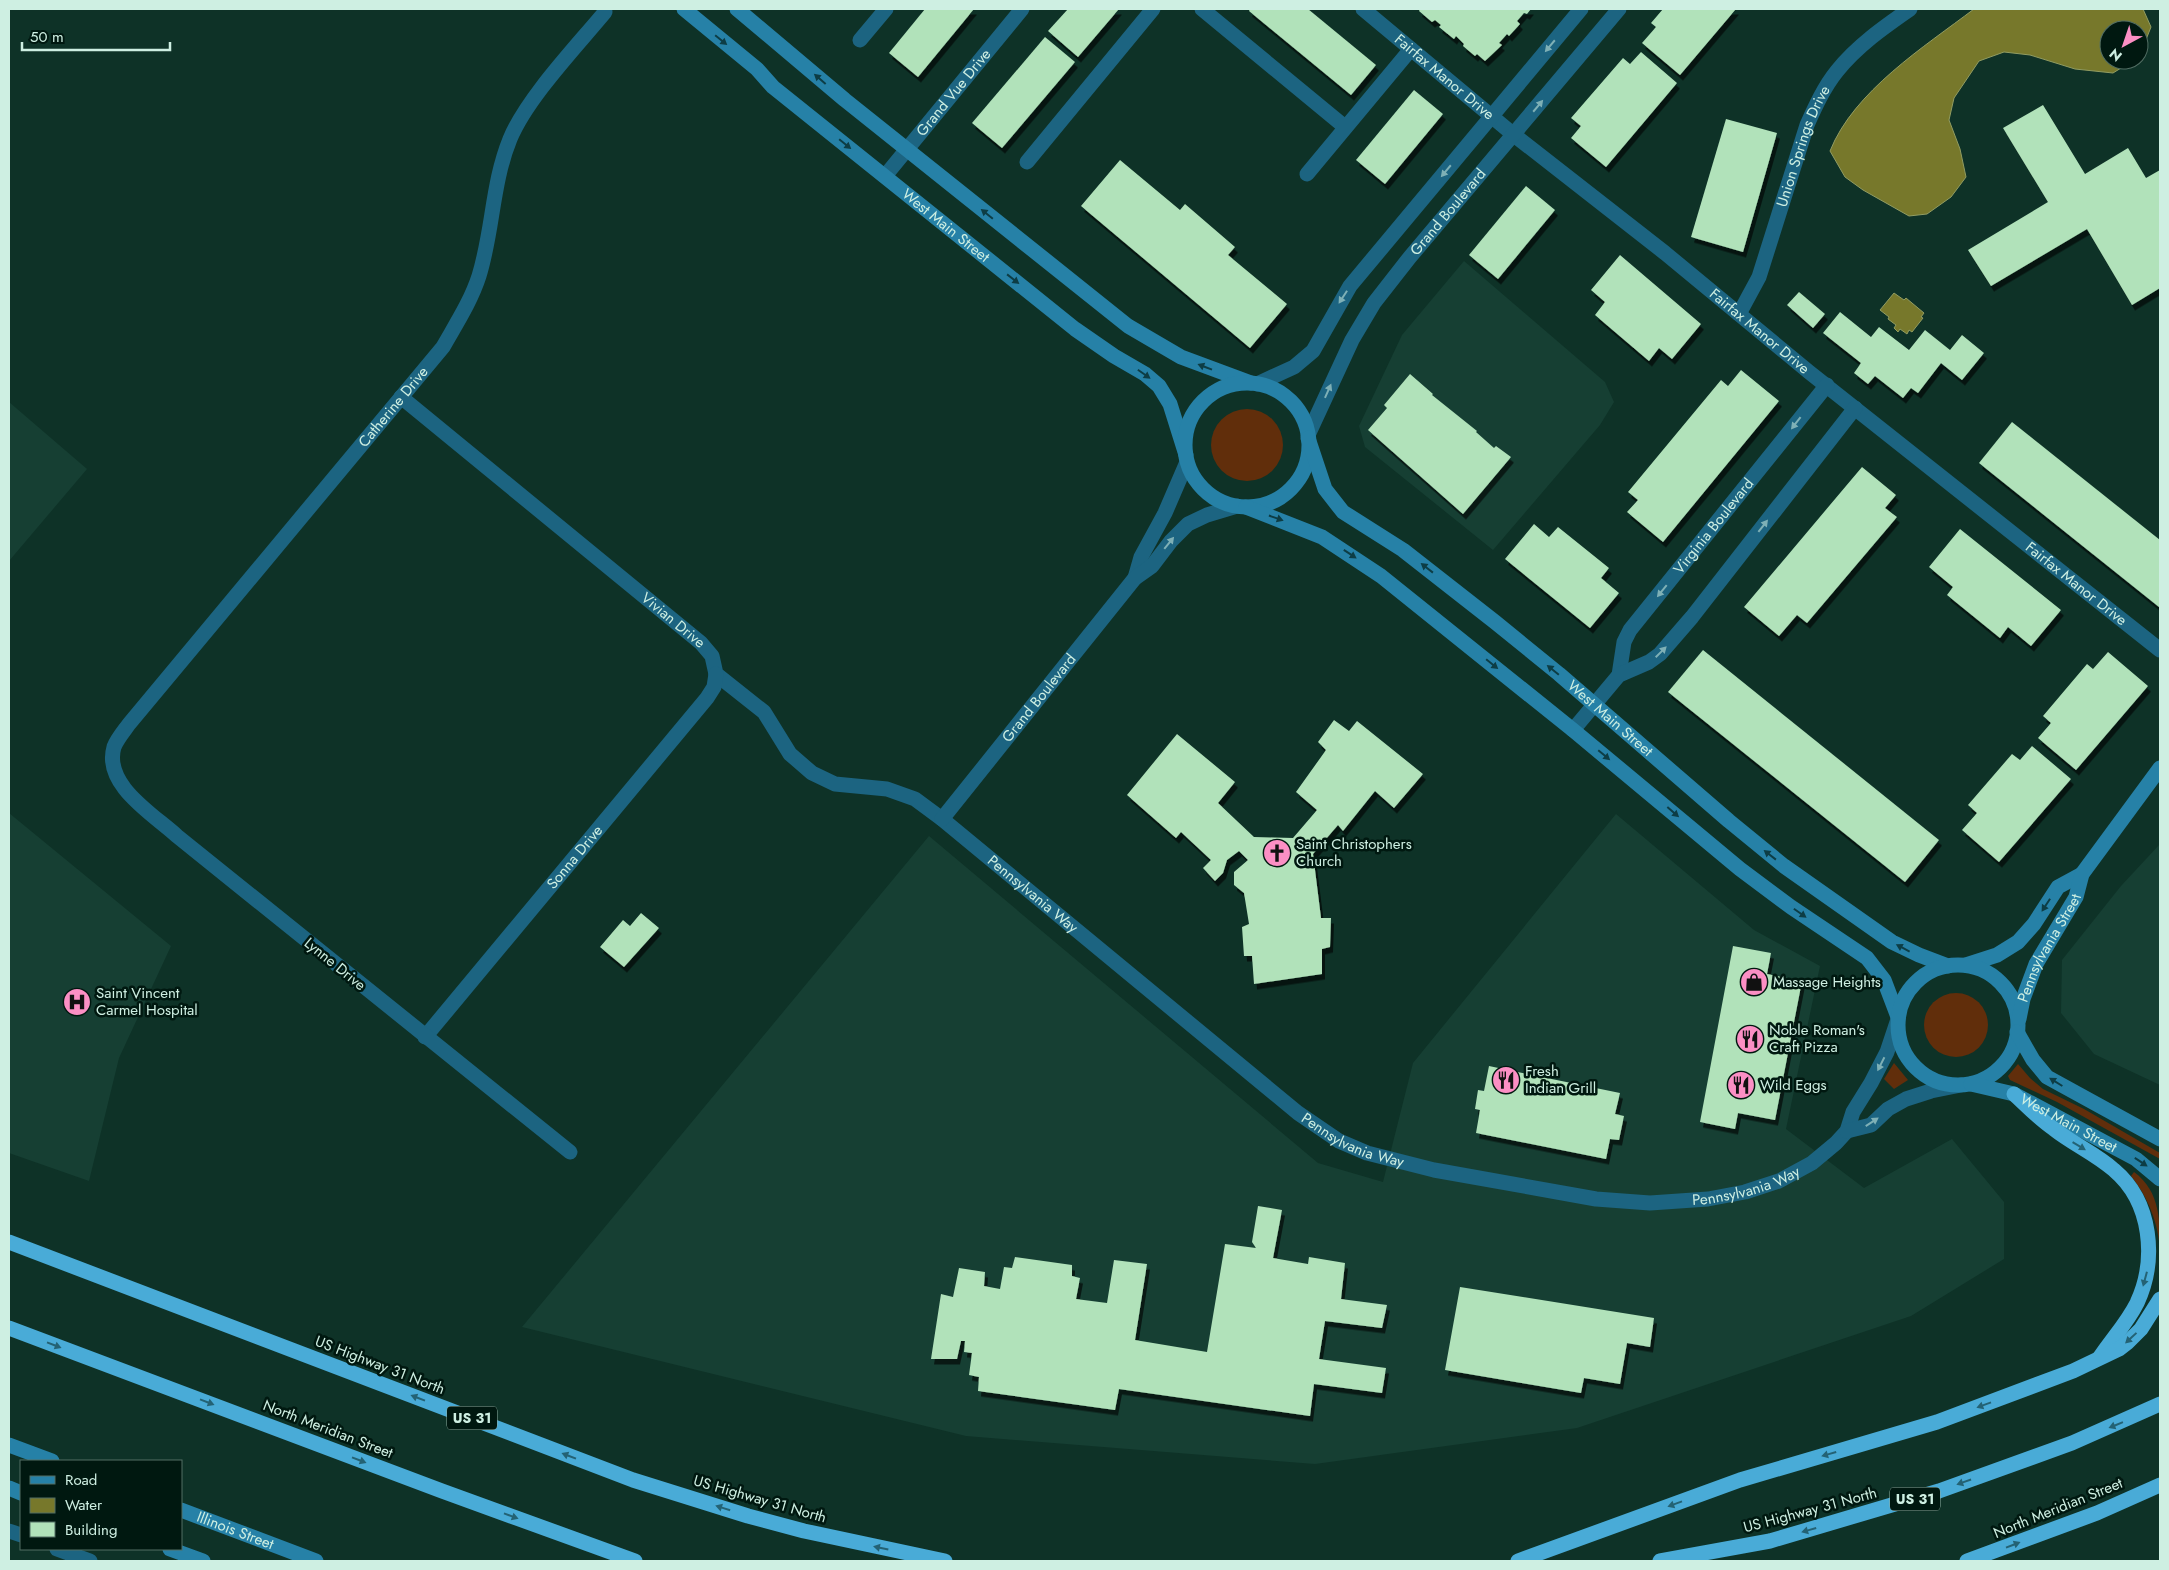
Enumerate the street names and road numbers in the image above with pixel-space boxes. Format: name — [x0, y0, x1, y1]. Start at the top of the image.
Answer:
street label: Fairfax Manor Drive — [1390, 29, 1499, 125]
street label: Grand Vue Drive — [911, 44, 996, 141]
street label: Union Springs Drive — [1771, 81, 1836, 210]
street label: Grand Boulevard — [1405, 164, 1491, 260]
street label: West Main Street — [897, 183, 995, 268]
street label: Fairfax Manor Drive — [1705, 283, 1815, 379]
street label: Catherine Drive — [353, 361, 434, 452]
street label: Virginia Boulevard — [1668, 473, 1759, 579]
street label: Fairfax Manor Drive — [2021, 536, 2132, 631]
street label: Vivian Drive — [636, 587, 710, 653]
street label: Grand Boulevard — [997, 649, 1081, 747]
street label: West Main Street — [1563, 675, 1658, 762]
street label: Sonna Drive — [541, 820, 608, 894]
street label: Pennsylvania Way — [983, 850, 1083, 938]
street label: Pennsylvania Street — [2012, 891, 2087, 1005]
street label: Lynne Drive — [299, 932, 371, 996]
street label: West Main Street — [2016, 1088, 2121, 1158]
street label: Pennsylvania Way — [1297, 1107, 1407, 1173]
street label: Pennsylvania Way — [1691, 1160, 1804, 1211]
street label: US Highway 31 North — [312, 1330, 448, 1400]
street label: North Meridian Street — [260, 1394, 397, 1464]
road number: US 31 — [447, 1406, 497, 1430]
street label: US Highway 31 North — [691, 1469, 829, 1529]
street label: North Meridian Street — [1990, 1472, 2126, 1544]
street label: US Highway 31 North — [1741, 1482, 1879, 1538]
road number: US 31 — [1890, 1488, 1940, 1510]
street label: Illinois Street — [194, 1506, 277, 1555]

